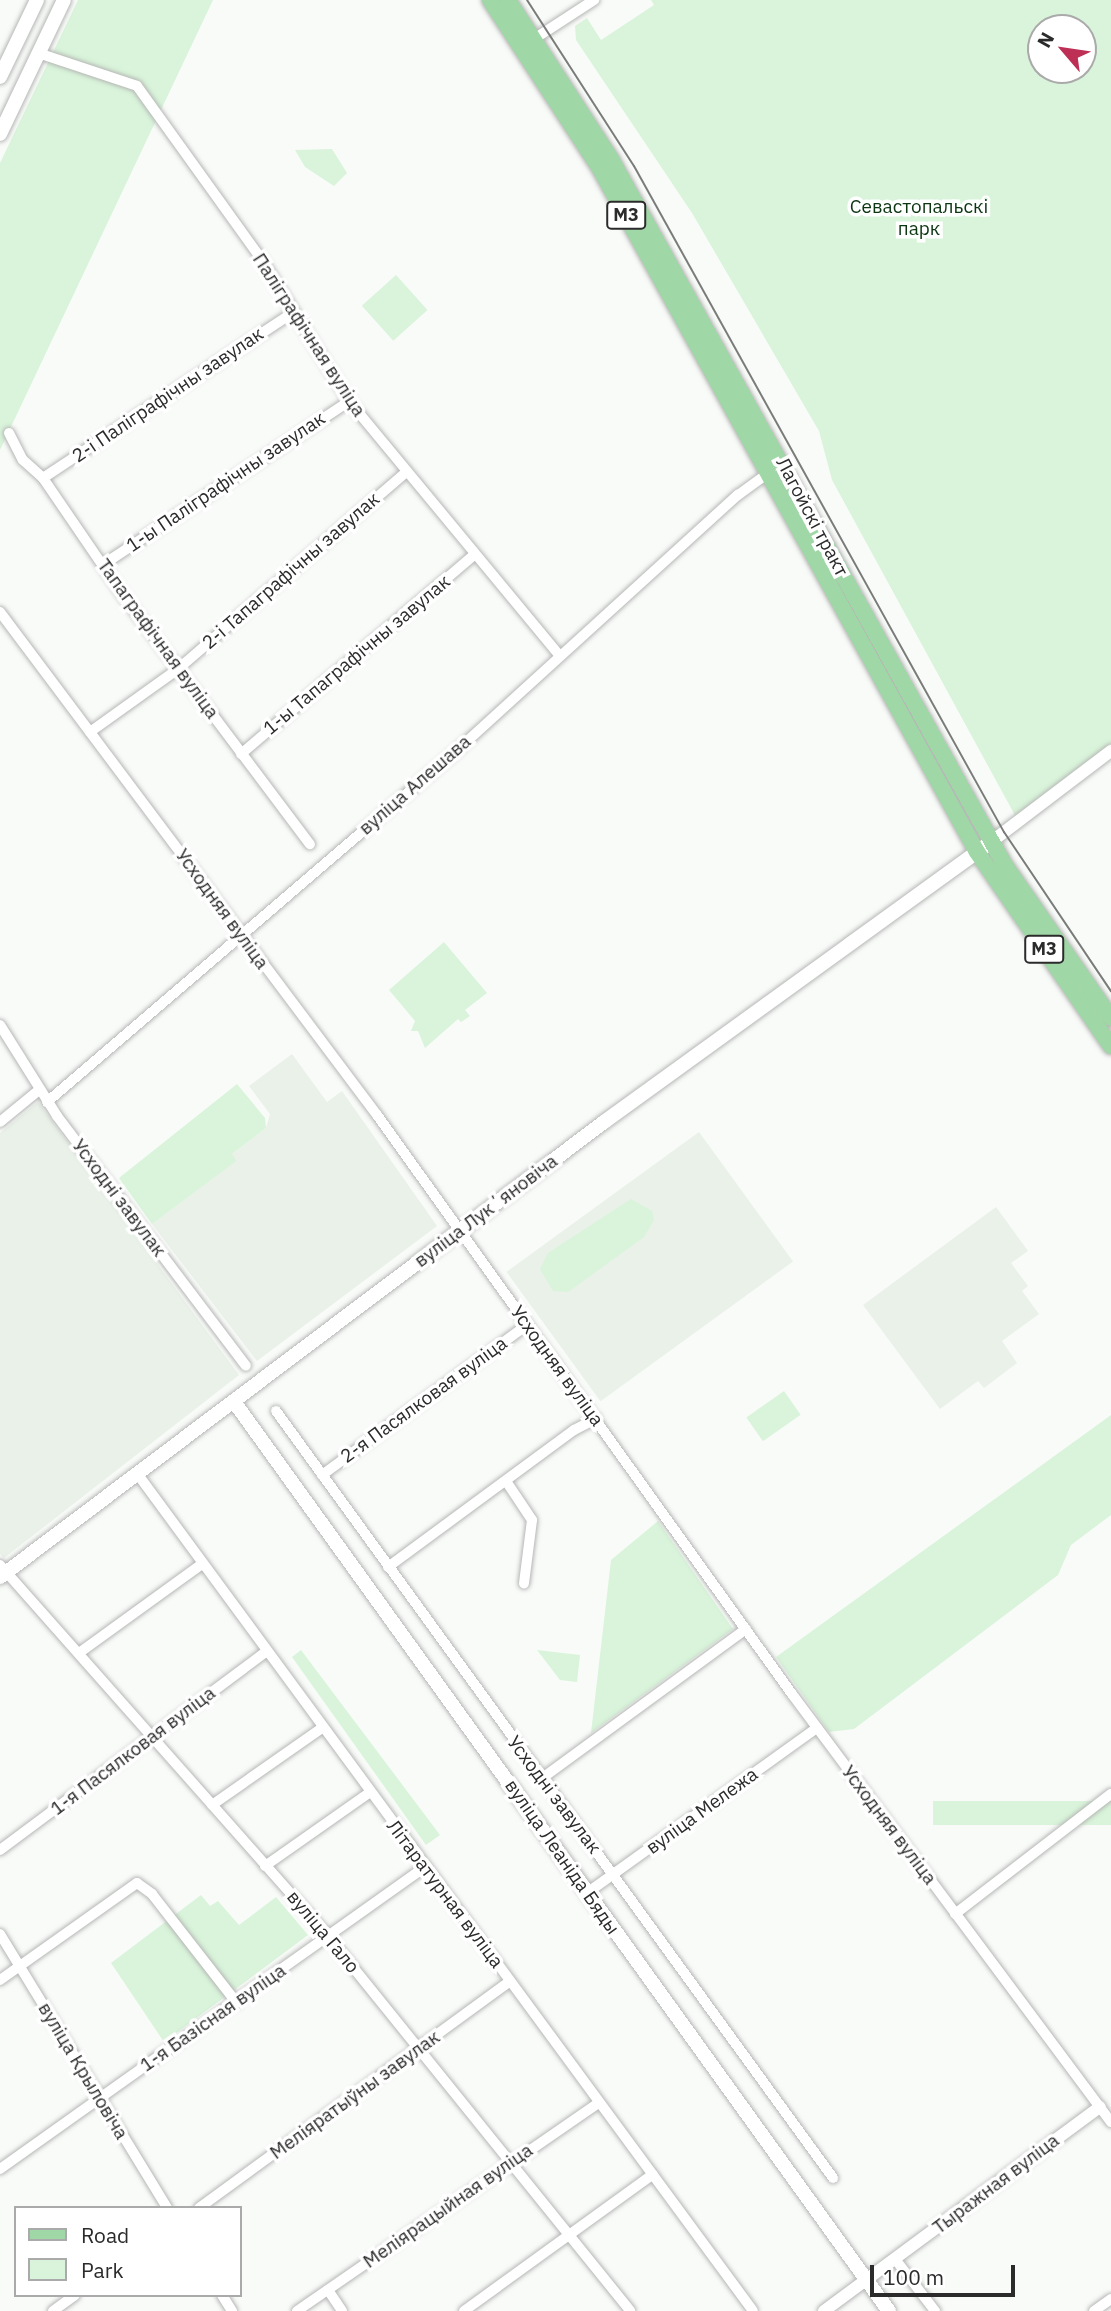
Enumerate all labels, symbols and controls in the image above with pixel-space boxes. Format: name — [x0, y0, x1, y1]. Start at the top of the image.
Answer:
north arrow — [1027, 14, 1097, 84]
text: N — [1032, 28, 1059, 52]
park label: Севастопальскі парк — [850, 196, 988, 240]
road number: М3 — [605, 200, 647, 230]
street label: Паліграфічная вуліца — [248, 249, 370, 421]
street label: 2-і Паліграфічны завулак — [68, 322, 268, 468]
street label: 1-ы Паліграфічны завулак — [122, 407, 330, 557]
street label: Лагойскі тракт — [771, 454, 853, 580]
street label: 2-і Тапаграфічны завулак — [198, 488, 384, 654]
street label: Тапаграфічная вуліца — [92, 555, 224, 723]
street label: 1-ы Тапаграфічны завулак — [259, 570, 455, 740]
street label: вуліца Алешава — [354, 730, 476, 840]
street label: Усходняя вуліца — [171, 844, 273, 974]
road number: М3 — [1023, 934, 1065, 964]
street label: Усходні завулак — [67, 1135, 171, 1261]
street label: вуліца Лукʼяновіча — [410, 1150, 562, 1272]
street label: Усходняя вуліца — [506, 1301, 608, 1431]
street label: 2-я Пасялковая вуліца — [336, 1332, 512, 1468]
street label: 1-я Пасялковая вуліца — [46, 1682, 220, 1820]
street label: Усходні завулак — [502, 1732, 606, 1858]
street label: Усходняя вуліца — [837, 1761, 941, 1889]
street label: вуліца Мележа — [642, 1763, 762, 1859]
street label: вуліца Леаніда Бяды — [500, 1775, 624, 1939]
street label: Літаратурная вуліца — [382, 1815, 508, 1973]
street label: вуліца Гало — [282, 1886, 364, 1978]
street label: 1-я Базісная вуліца — [136, 1959, 290, 2077]
street label: вуліца Крыловіча — [33, 1998, 133, 2144]
street label: Меліяратыўны завулак — [266, 2026, 444, 2164]
street label: Тыражная вуліца — [928, 2129, 1064, 2239]
street label: Меліярацыйная вуліца — [359, 2139, 537, 2273]
legend — [14, 2206, 242, 2297]
text: Road — [81, 2221, 129, 2249]
scale bar — [873, 2252, 1018, 2296]
text: Park — [81, 2256, 124, 2284]
text: 100 m — [883, 2263, 944, 2291]

